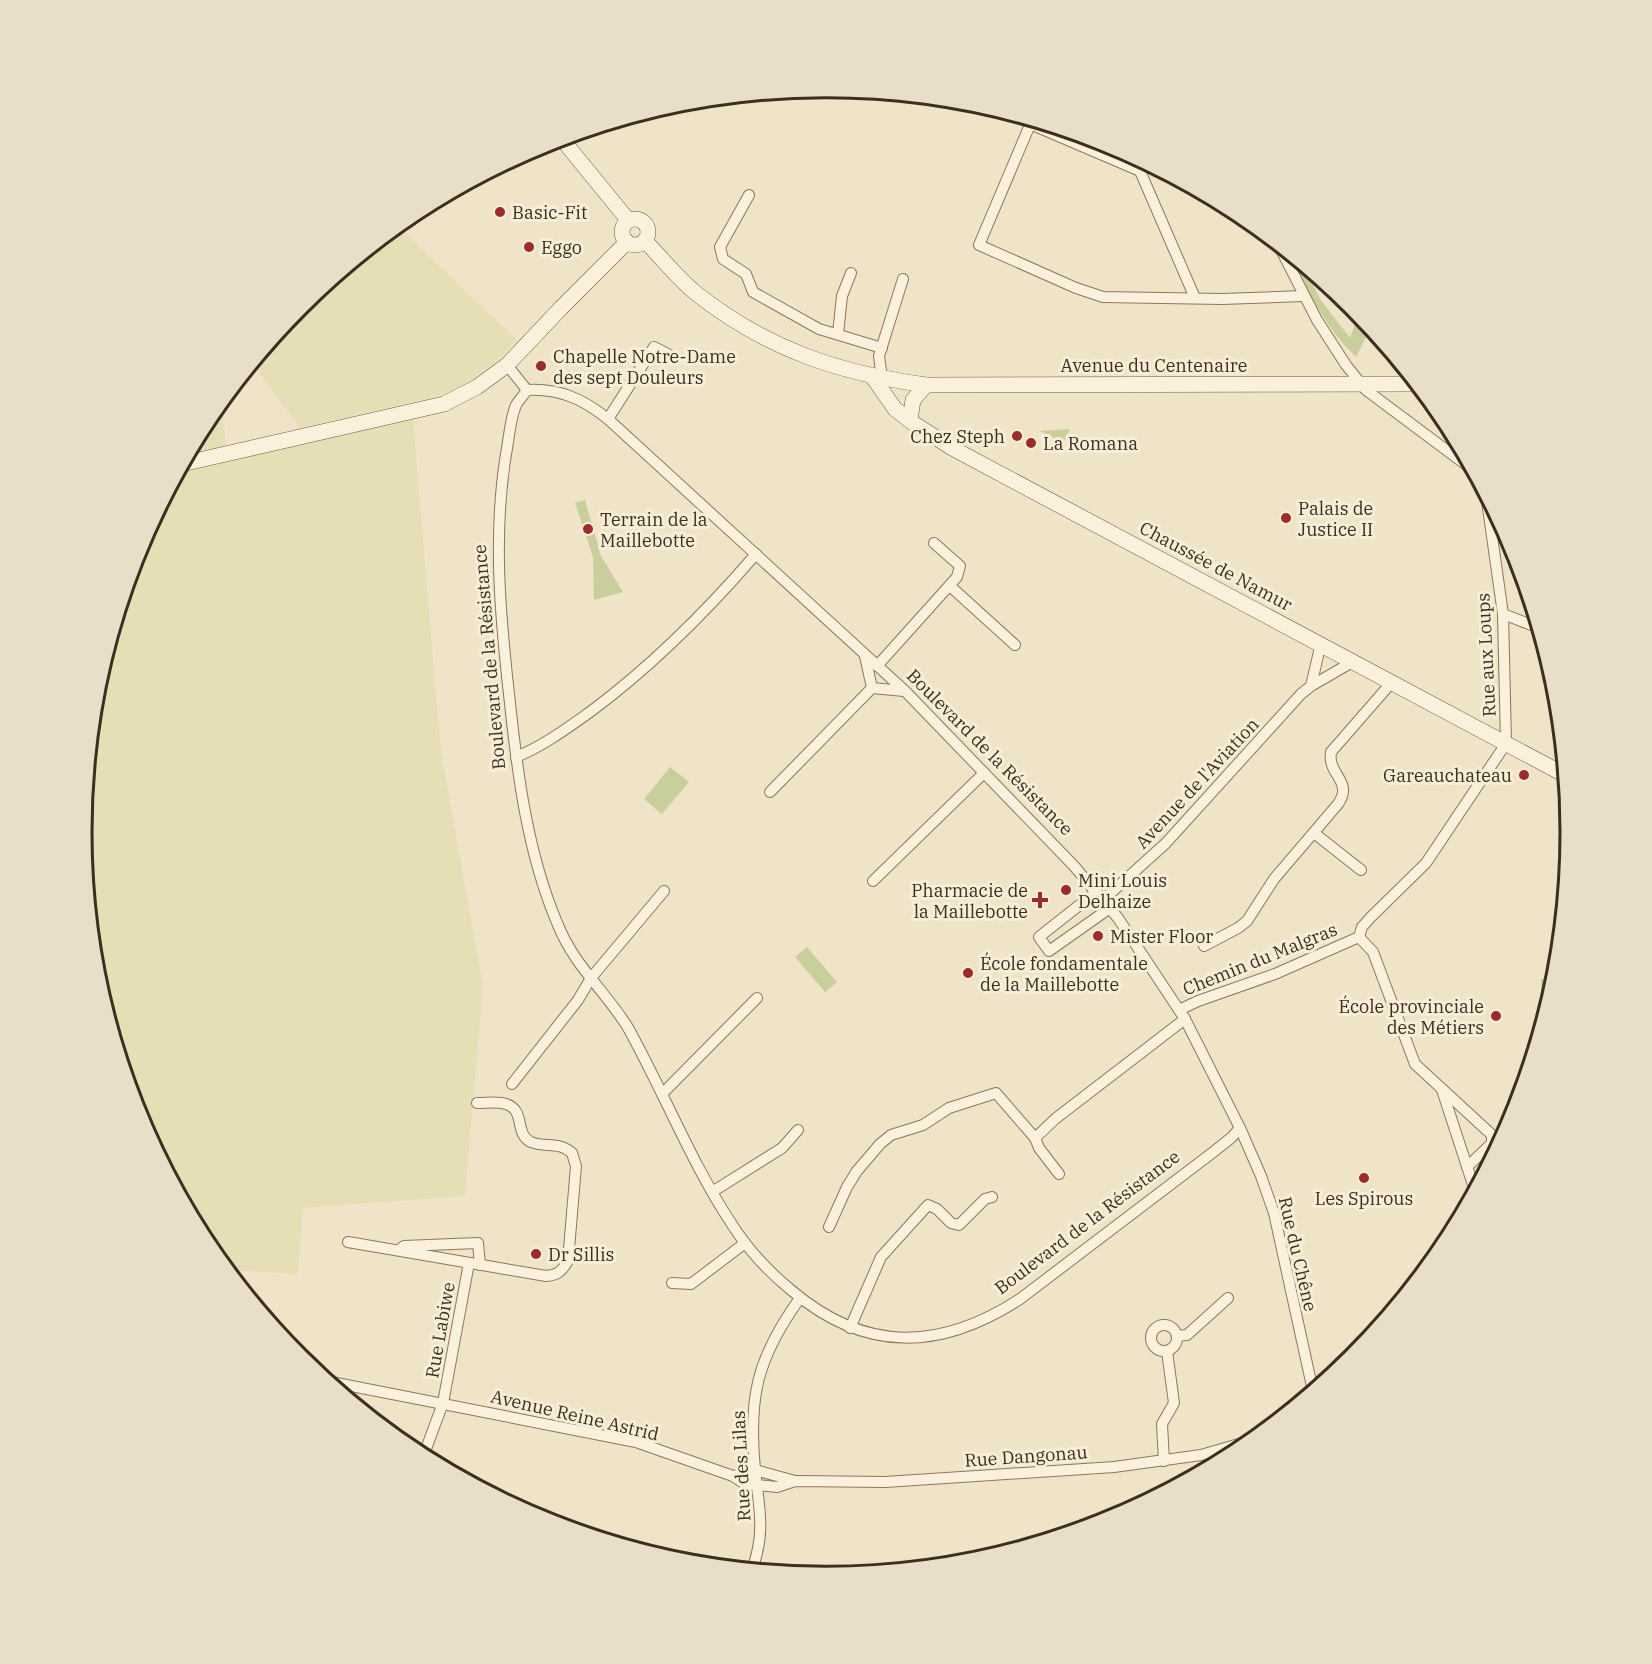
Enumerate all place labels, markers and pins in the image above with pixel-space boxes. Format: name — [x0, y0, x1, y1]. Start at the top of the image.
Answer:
place label: Basic-Fit — [512, 201, 587, 224]
marker: Basic-Fit — [493, 205, 507, 219]
place label: Eggo — [541, 236, 582, 259]
marker: Eggo — [522, 240, 536, 254]
place label: Chapelle Notre-Dame des sept Douleurs — [553, 345, 736, 389]
marker: Chapelle Notre-Dame des sept Douleurs — [534, 359, 548, 373]
place label: Chez Steph — [910, 425, 1005, 448]
marker: Chez Steph — [1010, 429, 1024, 443]
place label: La Romana — [1043, 432, 1138, 455]
marker: La Romana — [1024, 436, 1038, 450]
place label: Palais de Justice II — [1298, 497, 1373, 541]
place label: Terrain de la Maillebotte — [600, 508, 708, 552]
marker: Palais de Justice II — [1279, 511, 1293, 525]
marker: Terrain de la Maillebotte — [581, 522, 595, 536]
place label: Gareauchateau — [1383, 764, 1512, 787]
marker: Gareauchateau — [1517, 768, 1531, 782]
place label: Mini Louis Delhaize — [1078, 869, 1167, 913]
place label: Pharmacie de la Maillebotte — [911, 879, 1028, 923]
marker: Mini Louis Delhaize — [1059, 883, 1073, 897]
marker: Pharmacie de la Maillebotte — [1033, 893, 1047, 907]
place label: Mister Floor — [1110, 925, 1213, 948]
marker: Mister Floor — [1091, 929, 1105, 943]
place label: École fondamentale de la Maillebotte — [980, 952, 1148, 996]
marker: École fondamentale de la Maillebotte — [961, 966, 975, 980]
place label: École provinciale des Métiers — [1339, 995, 1484, 1039]
marker: École provinciale des Métiers — [1489, 1009, 1503, 1023]
marker: Les Spirous — [1357, 1171, 1371, 1185]
place label: Les Spirous — [1315, 1187, 1413, 1210]
place label: Dr Sillis — [548, 1243, 614, 1266]
marker: Dr Sillis — [529, 1247, 543, 1261]

